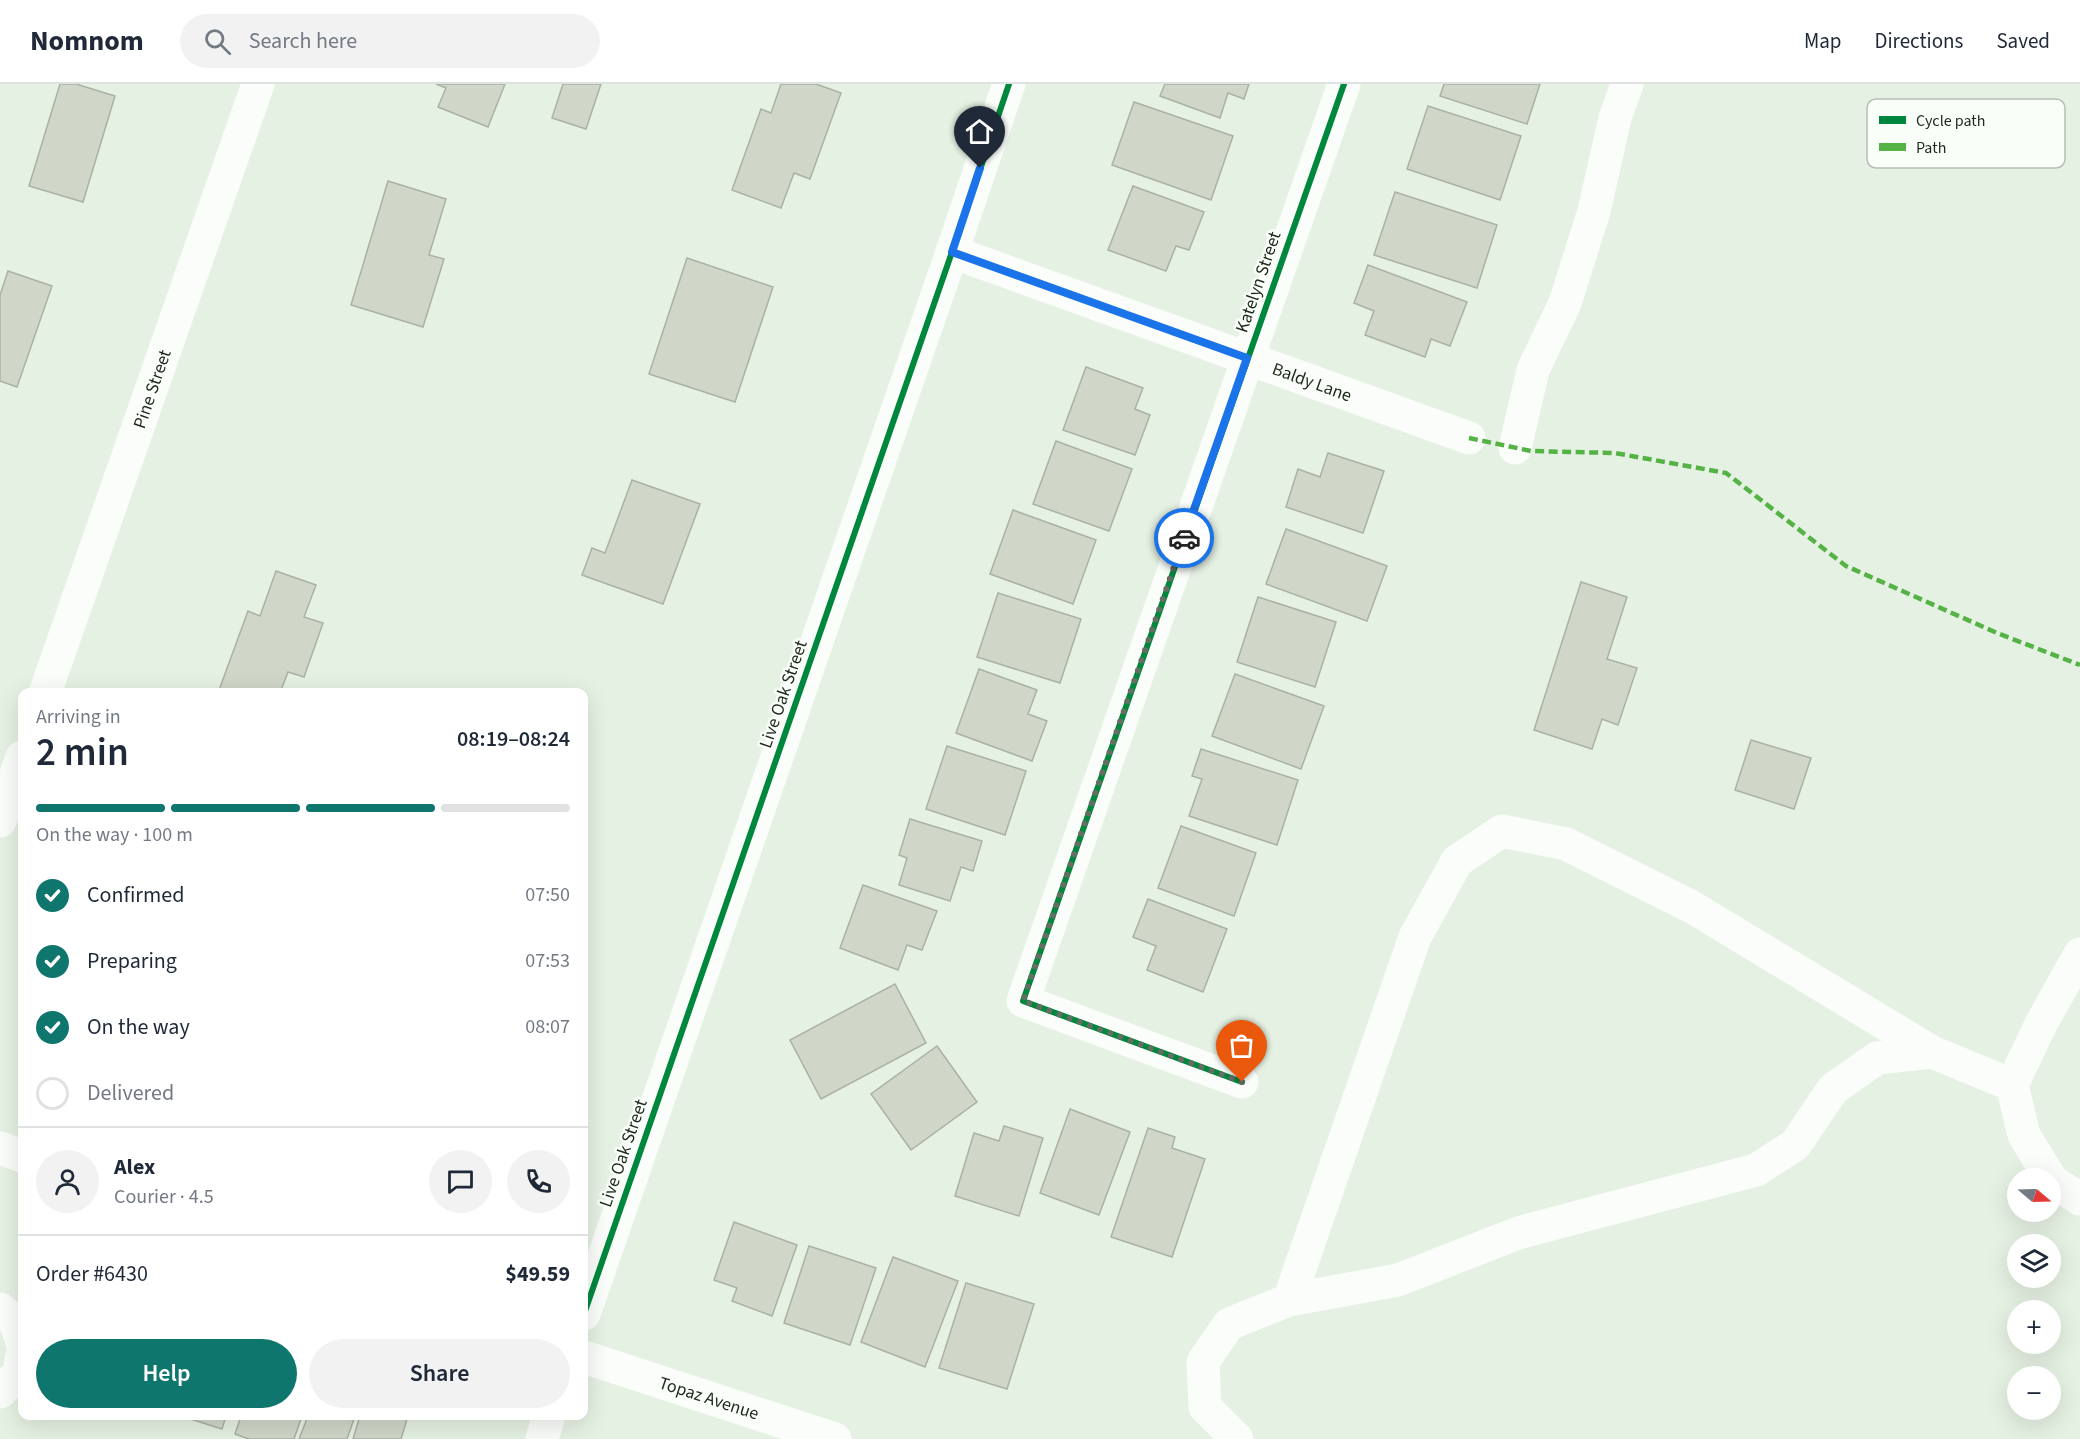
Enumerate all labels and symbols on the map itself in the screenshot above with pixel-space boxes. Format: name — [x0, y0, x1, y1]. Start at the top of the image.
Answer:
legend — [1867, 99, 2065, 168]
pin — [954, 106, 1005, 168]
text: Cycle path — [1916, 110, 1985, 132]
text: Path — [1916, 137, 1946, 159]
street label: Katelyn Street — [1229, 228, 1287, 336]
street label: Pine Street — [127, 346, 178, 432]
street label: Baldy Lane — [1269, 357, 1355, 408]
courier — [1154, 508, 1214, 568]
street label: Live Oak Street — [753, 637, 814, 752]
pin — [1216, 1020, 1267, 1082]
street label: Live Oak Street — [593, 1096, 654, 1211]
north arrow — [2007, 1168, 2061, 1222]
street label: Topaz Avenue — [656, 1371, 762, 1426]

